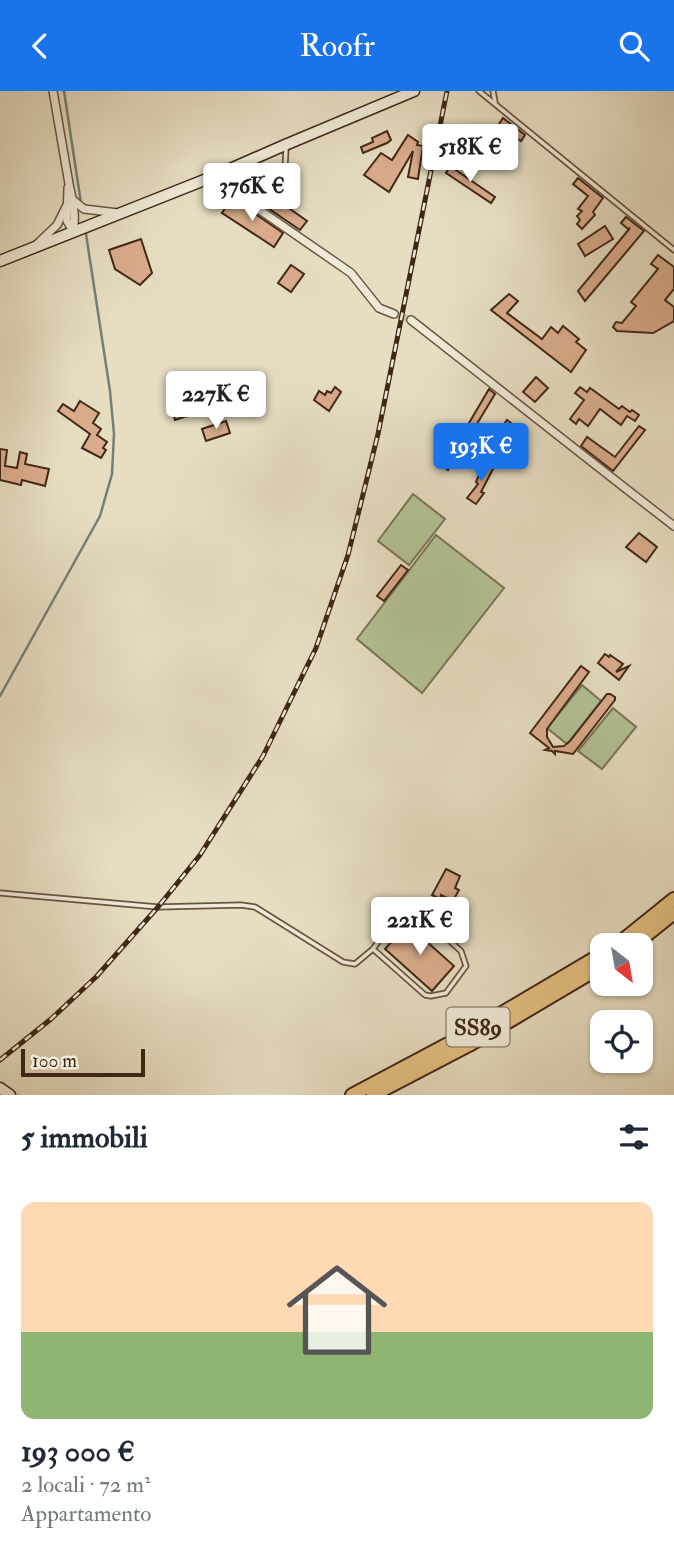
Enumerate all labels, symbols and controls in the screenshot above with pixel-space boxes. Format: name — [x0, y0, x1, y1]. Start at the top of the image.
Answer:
text: Roofr — [299, 26, 375, 66]
icon: back — [21, 27, 59, 65]
icon: search — [615, 27, 653, 65]
pin: 518K € — [413, 125, 527, 184]
text: 518K € — [438, 132, 502, 161]
pin: 376K € — [195, 163, 309, 223]
text: 376K € — [219, 171, 285, 200]
pin: 227K € — [159, 371, 273, 431]
text: 227K € — [182, 379, 250, 408]
pin: 193K € — [424, 423, 538, 483]
text: 193K € — [449, 431, 513, 460]
pin: 221K € — [363, 897, 477, 957]
text: 221K € — [387, 905, 453, 934]
north arrow — [590, 933, 653, 996]
map controls — [590, 933, 653, 1073]
road number: SS89 — [447, 1008, 510, 1047]
button: locate — [590, 1010, 653, 1073]
scale bar — [21, 1046, 145, 1078]
text: 100 m — [32, 1049, 77, 1073]
icon: filters — [615, 1118, 653, 1156]
text: 5 immobili — [21, 1119, 148, 1156]
icon: home — [274, 1247, 400, 1373]
text: 193 000 € — [21, 1433, 135, 1470]
text: 2 locali · 72 m² — [21, 1470, 151, 1499]
text: Appartamento — [21, 1499, 151, 1528]

